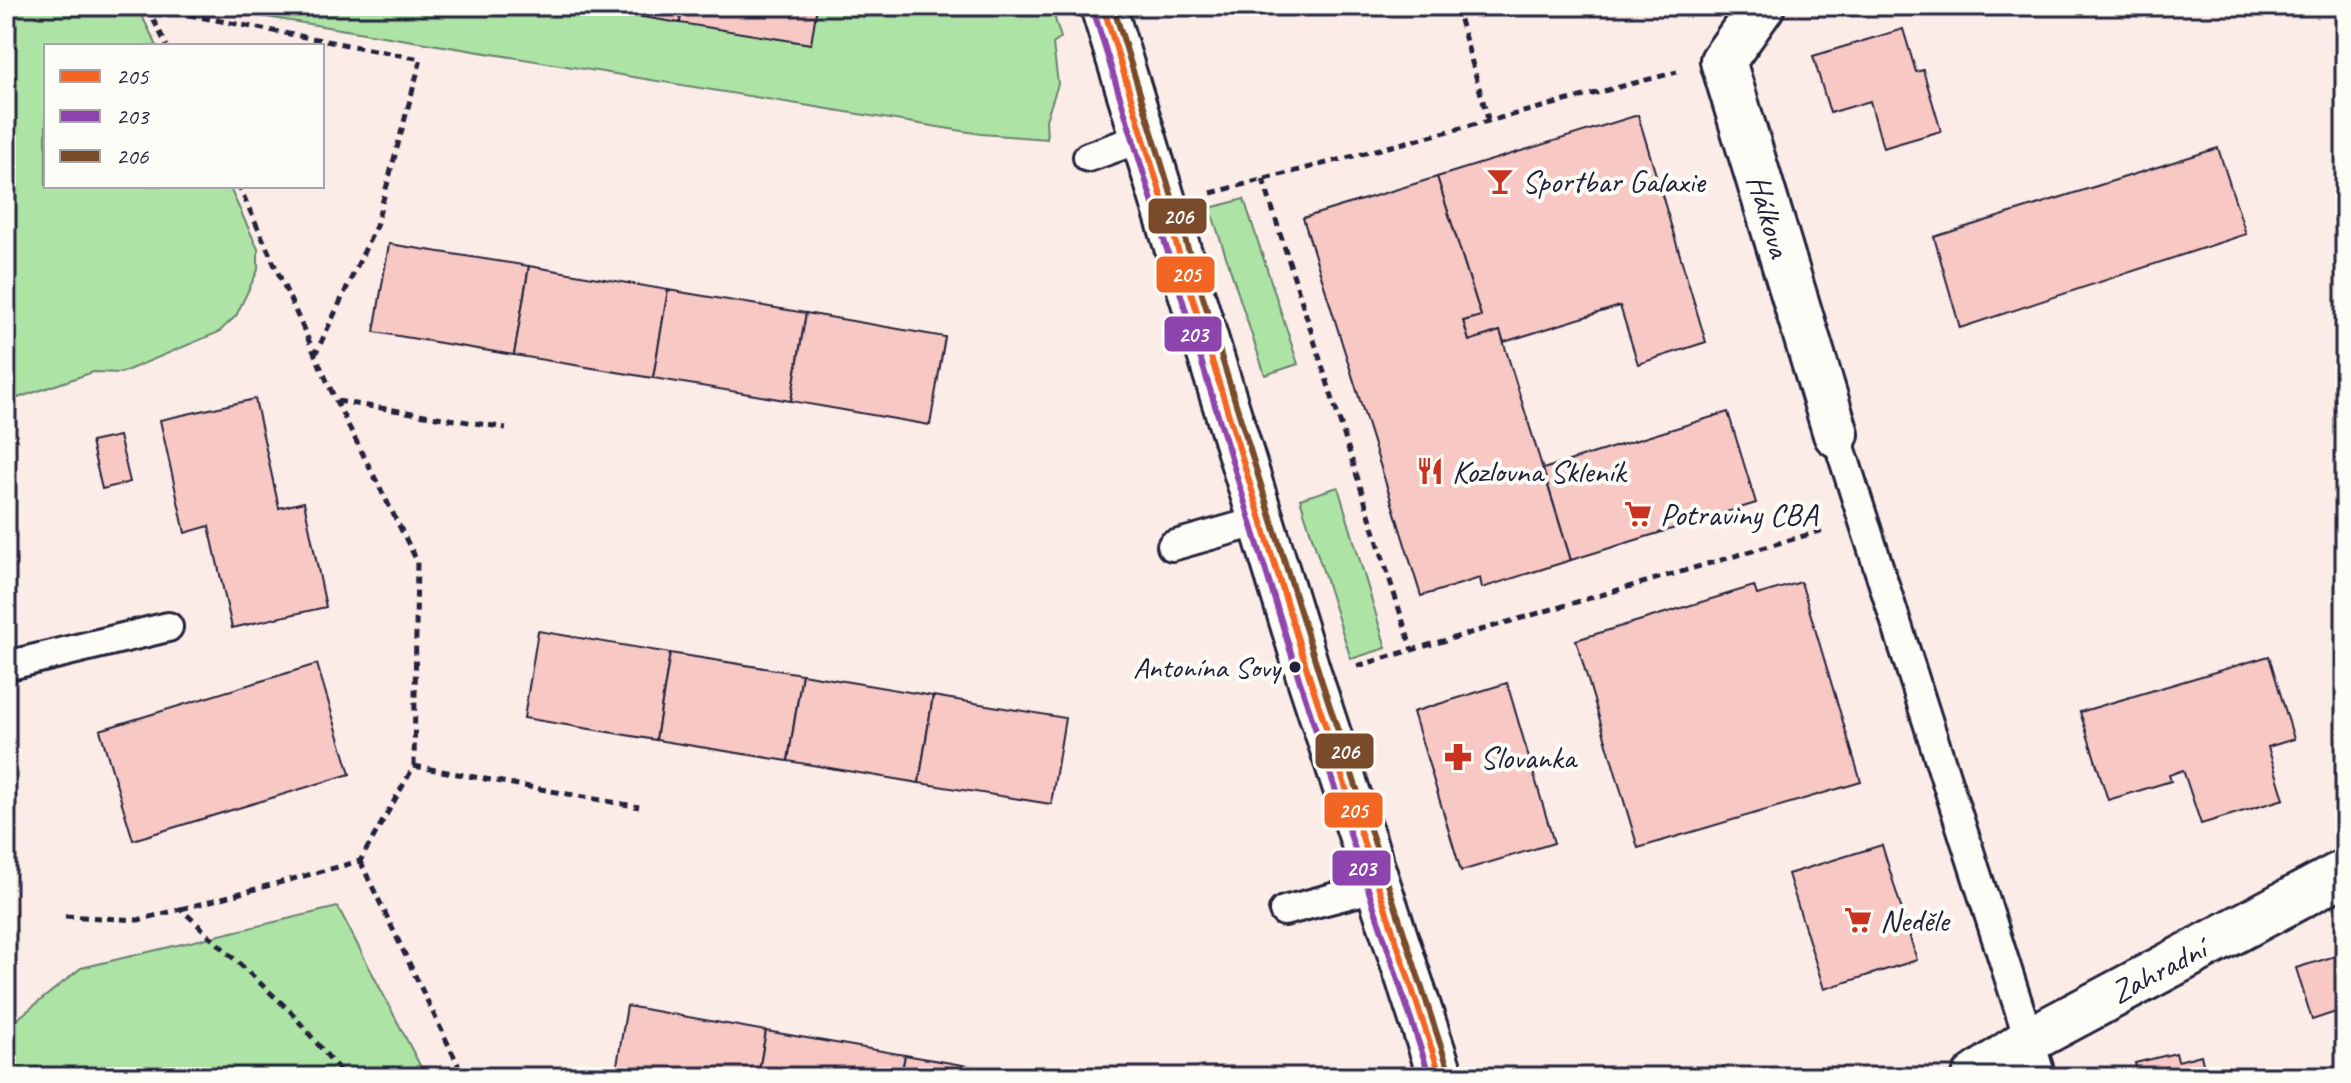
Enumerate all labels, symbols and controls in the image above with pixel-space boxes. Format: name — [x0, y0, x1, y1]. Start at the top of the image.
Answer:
legend — [44, 44, 324, 188]
text: 205 — [116, 61, 150, 91]
text: 203 — [116, 101, 151, 131]
text: 206 — [116, 141, 150, 171]
place label: Sportbar Galaxie — [1522, 161, 1707, 202]
bar icon: Sportbar Galaxie — [1485, 166, 1515, 196]
street label: Hálkova — [1738, 170, 1801, 264]
line badge: 206 — [1147, 197, 1208, 235]
text: 206 — [1163, 203, 1195, 231]
line badge: 205 — [1155, 255, 1216, 294]
text: 205 — [1171, 261, 1203, 289]
line badge: 203 — [1163, 315, 1223, 353]
text: 203 — [1178, 321, 1210, 349]
place label: Kozlovna Skleník — [1452, 451, 1628, 492]
restaurant icon: Kozlovna Skleník — [1415, 456, 1445, 486]
place label: Potraviny CBA — [1660, 494, 1819, 535]
supermarket icon: Potraviny CBA — [1623, 499, 1653, 529]
place label: Antonína Sovy — [1133, 648, 1283, 686]
marker: Antonína Sovy — [1287, 659, 1303, 675]
line badge: 206 — [1314, 732, 1375, 770]
place label: Slovanka — [1480, 737, 1578, 778]
text: 206 — [1329, 738, 1361, 766]
pharmacy icon: Slovanka — [1443, 742, 1473, 772]
line badge: 205 — [1323, 791, 1384, 829]
text: 205 — [1338, 797, 1370, 825]
line badge: 203 — [1331, 849, 1392, 887]
text: 203 — [1346, 855, 1378, 883]
place label: Neděle — [1880, 900, 1951, 941]
supermarket icon: Neděle — [1843, 905, 1873, 935]
street label: Zahradní — [2103, 926, 2218, 1013]

